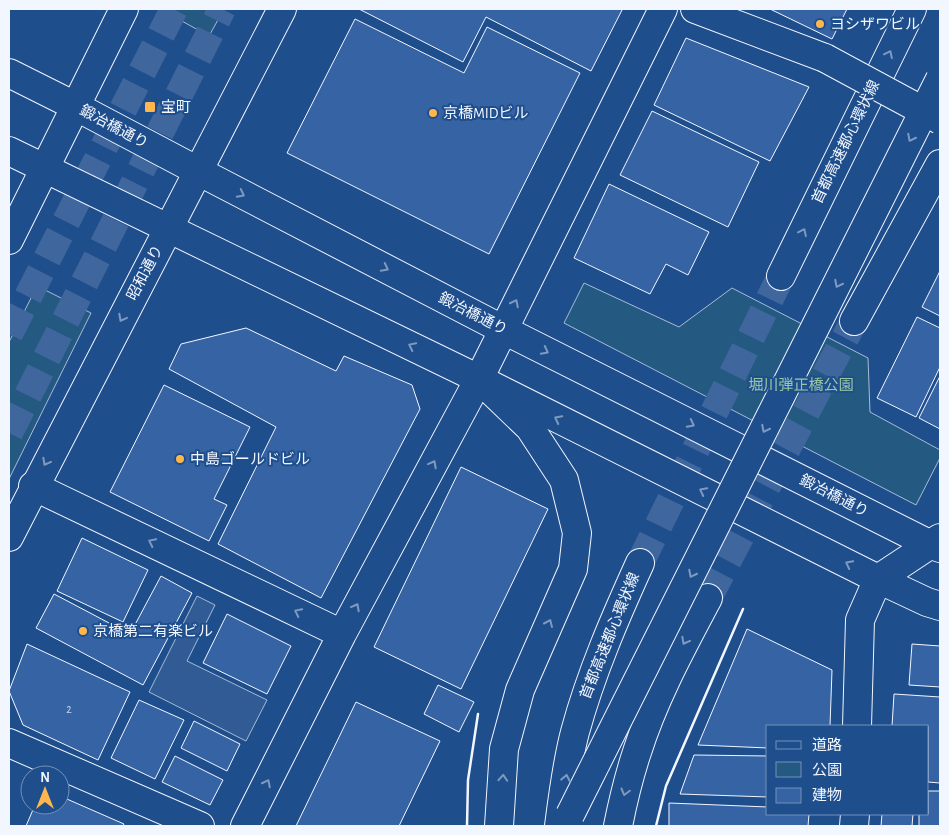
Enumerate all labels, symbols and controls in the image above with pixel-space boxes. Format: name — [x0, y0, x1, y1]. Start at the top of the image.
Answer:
place label: ヨシザワビル — [830, 16, 920, 32]
marker: ヨシザワビル — [814, 18, 826, 30]
one-way arrow — [883, 51, 893, 60]
street label: 首都高速都心環状線 — [808, 77, 882, 206]
place label: 宝町 — [161, 99, 191, 115]
marker: 宝町 — [143, 100, 157, 114]
street label: 鍛冶橋通り — [77, 102, 151, 151]
place label: 京橋MIDビル — [443, 105, 529, 121]
marker: 京橋MIDビル — [427, 107, 439, 119]
one-way arrow — [907, 133, 917, 142]
one-way arrow — [236, 188, 245, 198]
one-way arrow — [796, 228, 807, 237]
street label: 昭和通り — [123, 243, 166, 303]
one-way arrow — [380, 262, 389, 272]
one-way arrow — [834, 278, 844, 287]
street label: 鍛冶橋通り — [436, 289, 510, 338]
one-way arrow — [509, 300, 519, 309]
one-way arrow — [118, 312, 128, 321]
one-way arrow — [408, 342, 417, 353]
one-way arrow — [540, 345, 549, 355]
park label: 堀川弾正橋公園 — [748, 377, 854, 393]
one-way arrow — [554, 415, 563, 425]
one-way arrow — [685, 418, 694, 428]
one-way arrow — [760, 424, 771, 433]
place label: 中島ゴールドビル — [190, 451, 310, 467]
marker: 中島ゴールドビル — [174, 453, 186, 465]
one-way arrow — [43, 456, 53, 465]
one-way arrow — [427, 460, 437, 469]
street label: 鍛冶橋通り — [797, 471, 871, 520]
one-way arrow — [699, 487, 708, 497]
one-way arrow — [148, 538, 157, 548]
one-way arrow — [845, 560, 854, 570]
one-way arrow — [688, 569, 698, 578]
street label: 首都高速都心環状線 — [576, 570, 642, 701]
one-way arrow — [350, 603, 360, 612]
one-way arrow — [294, 608, 303, 619]
one-way arrow — [543, 619, 554, 628]
place label: 京橋第二有楽ビル — [93, 623, 213, 639]
marker: 京橋第二有楽ビル — [77, 625, 89, 637]
one-way arrow — [681, 636, 691, 645]
house number: 2 — [66, 703, 72, 715]
legend — [766, 725, 929, 815]
text: 道路 — [812, 737, 842, 753]
text: 公園 — [812, 762, 842, 778]
north arrow — [20, 765, 70, 815]
text: N — [40, 771, 50, 785]
one-way arrow — [497, 773, 508, 781]
one-way arrow — [561, 774, 571, 782]
one-way arrow — [261, 779, 271, 788]
one-way arrow — [621, 787, 631, 795]
text: 建物 — [812, 787, 842, 803]

